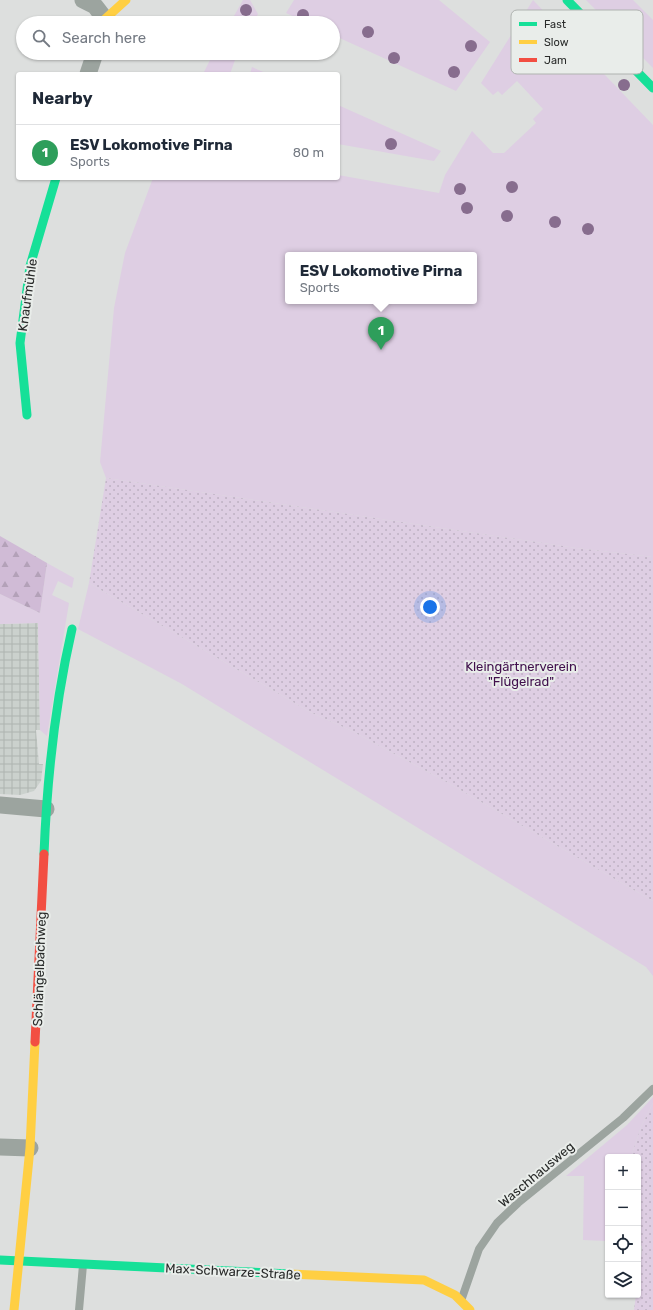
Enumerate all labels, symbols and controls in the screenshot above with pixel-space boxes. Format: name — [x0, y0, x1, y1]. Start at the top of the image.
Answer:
legend — [511, 10, 643, 74]
search box — [16, 16, 340, 60]
text: Fast — [544, 18, 567, 31]
icon: search — [30, 27, 52, 49]
text: Search here — [62, 29, 146, 47]
text: Slow — [544, 36, 569, 49]
text: Jam — [544, 54, 567, 67]
text: Nearby — [32, 88, 93, 108]
text: ESV Lokomotive Pirna — [70, 136, 233, 154]
text: 1 — [42, 145, 48, 160]
text: 80 m — [293, 145, 324, 160]
text: Sports — [70, 154, 110, 169]
popup — [285, 252, 477, 304]
street label: Knaufmühle — [15, 258, 40, 332]
text: ESV Lokomotive Pirna — [300, 262, 462, 280]
text: Sports — [300, 280, 340, 295]
pin: 1 — [368, 317, 394, 350]
your location — [420, 597, 440, 617]
park label: Kleingärtnerverein "Flügelrad" — [465, 659, 577, 690]
street label: Schlängelbachweg — [30, 911, 50, 1027]
street label: Waschhausweg — [496, 1139, 578, 1211]
map controls — [605, 1154, 641, 1298]
button: + — [605, 1154, 641, 1190]
button: − — [605, 1190, 641, 1226]
button: locate — [605, 1226, 641, 1262]
street label: Max-Schwarze-Straße — [165, 1260, 301, 1283]
button: layers — [605, 1262, 641, 1298]

